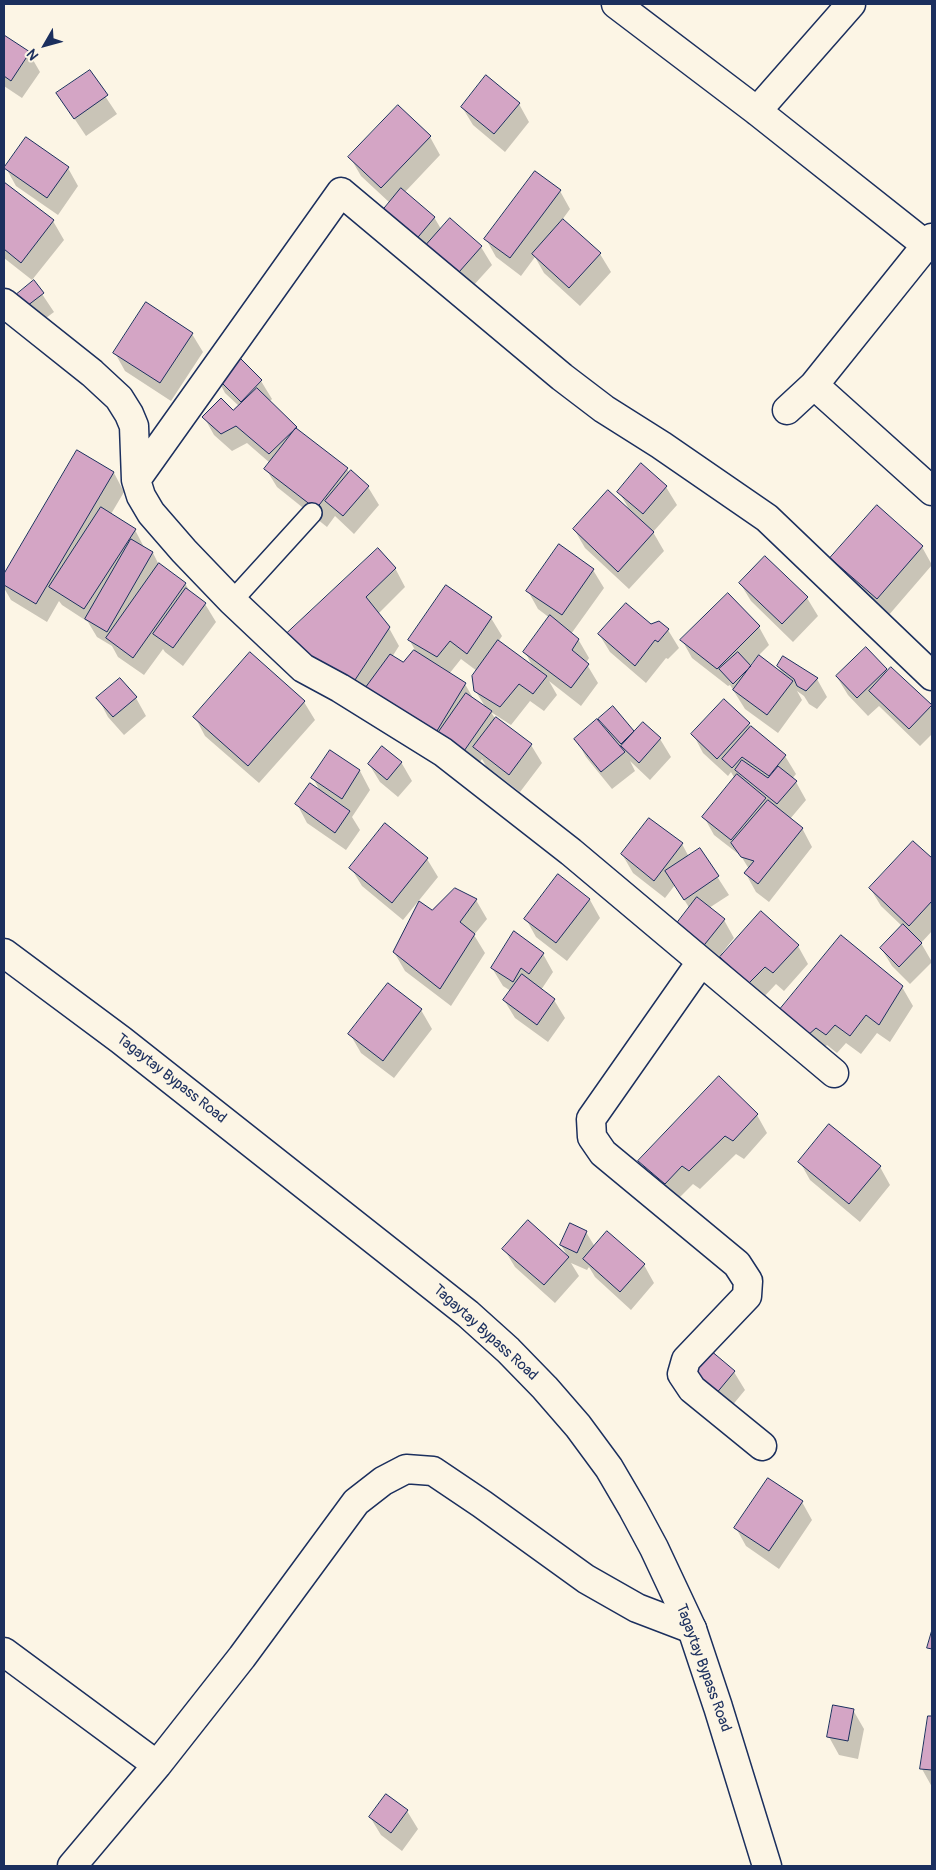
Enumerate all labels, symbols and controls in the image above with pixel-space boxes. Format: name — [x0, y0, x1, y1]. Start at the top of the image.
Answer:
north arrow — [20, 20, 70, 70]
text: N — [23, 46, 42, 64]
street label: Tagaytay Bypass Road — [112, 1030, 230, 1128]
street label: Tagaytay Bypass Road — [429, 1281, 541, 1385]
street label: Tagaytay Bypass Road — [672, 1602, 734, 1734]

